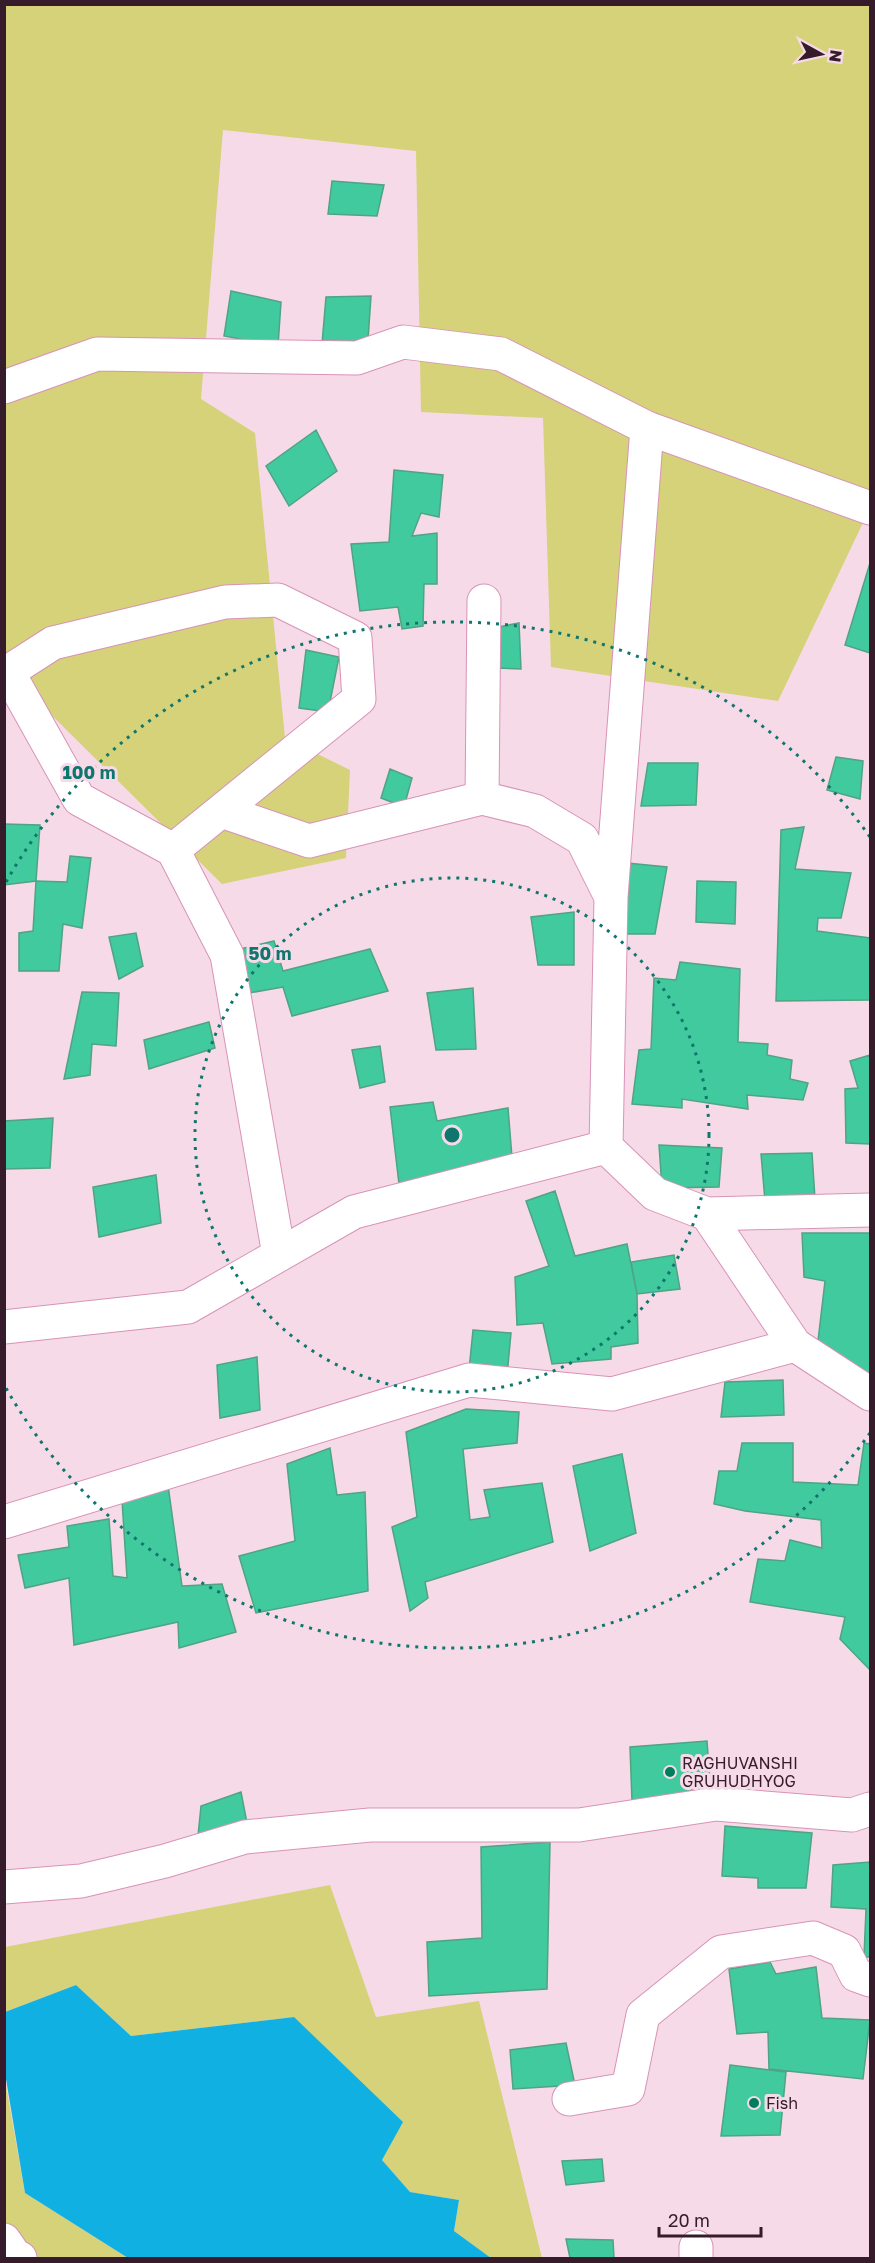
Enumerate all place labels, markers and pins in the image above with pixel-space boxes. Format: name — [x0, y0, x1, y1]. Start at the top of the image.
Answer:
centre of rings — [442, 1125, 462, 1145]
place label: RAGHUVANSHI GRUHUDHYOG — [682, 1753, 798, 1791]
marker: RAGHUVANSHI GRUHUDHYOG — [663, 1765, 677, 1779]
place label: Fish — [766, 2093, 798, 2113]
marker: Fish — [747, 2096, 761, 2110]

